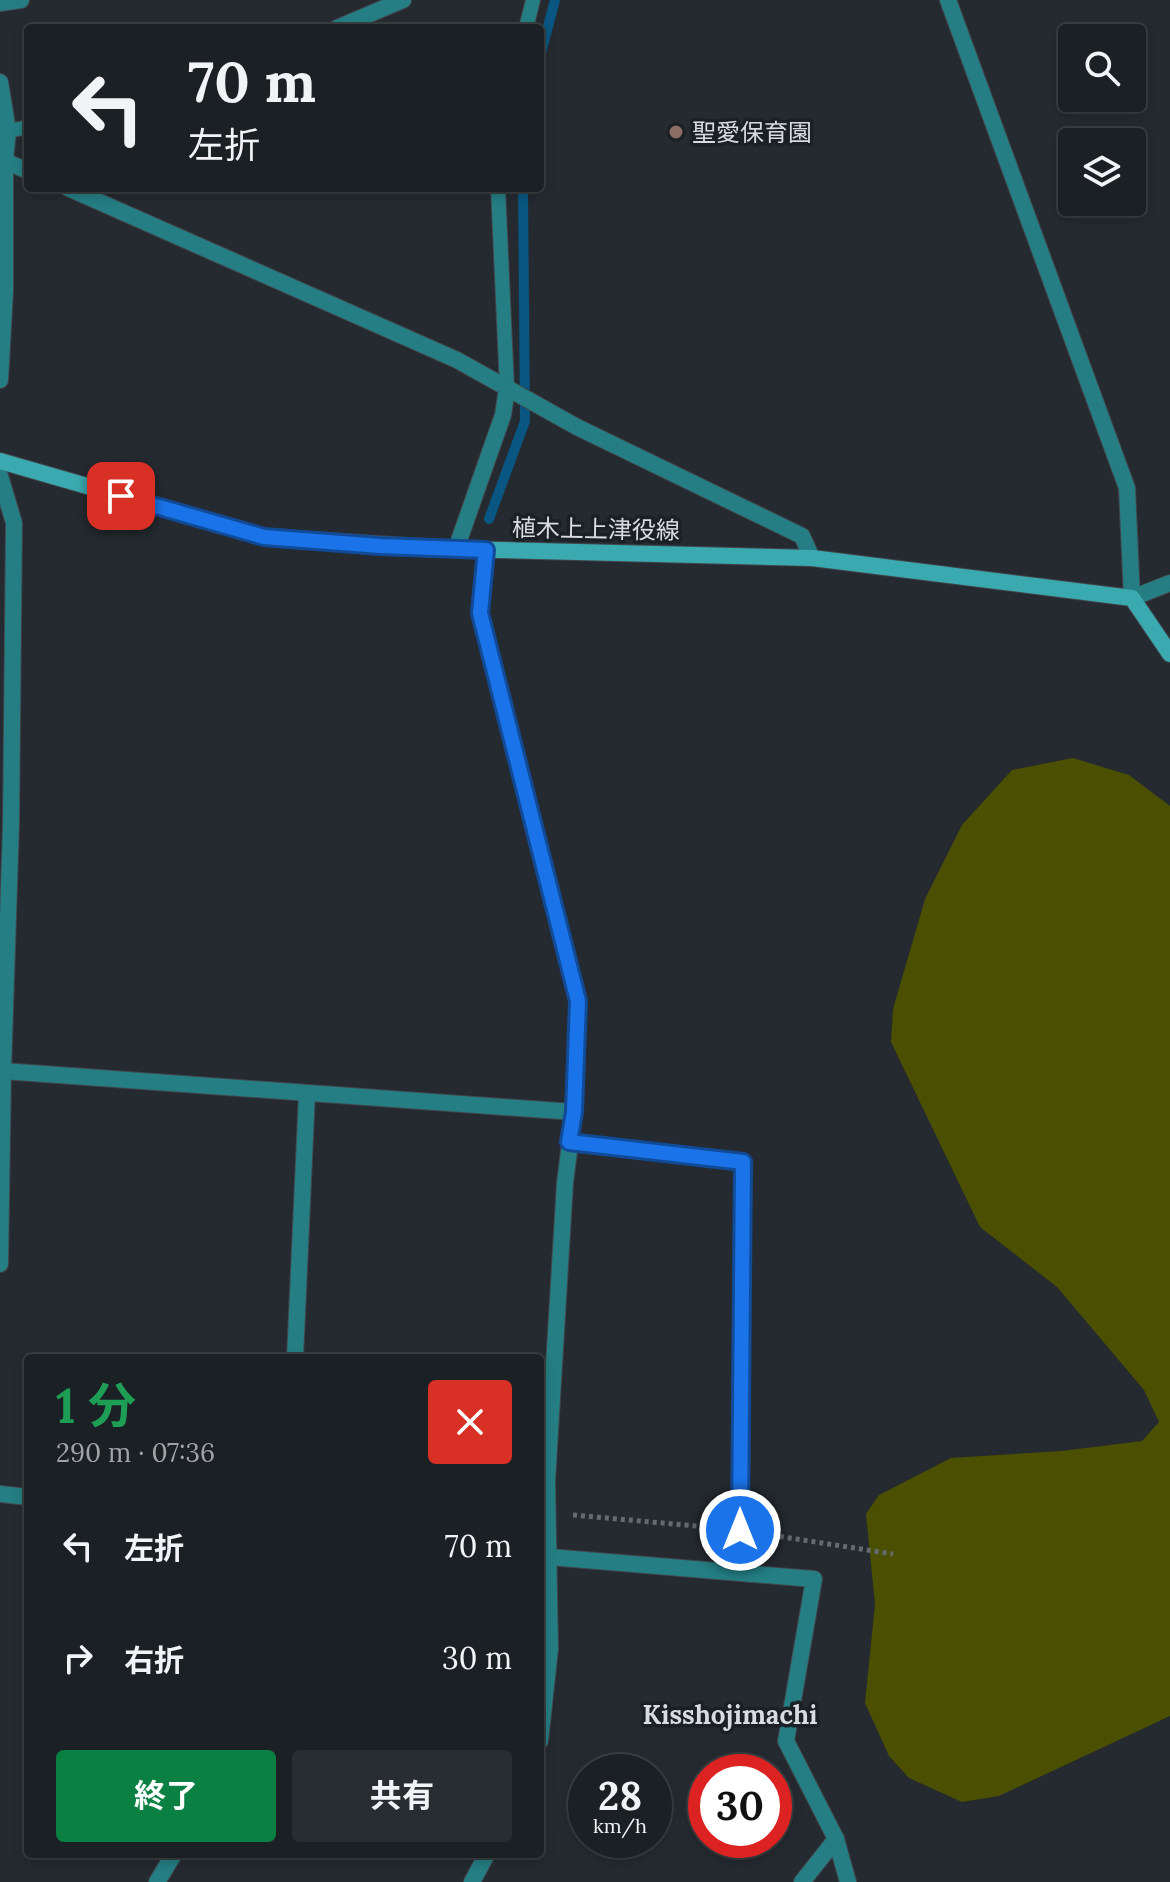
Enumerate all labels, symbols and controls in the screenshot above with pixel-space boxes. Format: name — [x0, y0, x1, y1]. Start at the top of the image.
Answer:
map controls — [1058, 24, 1146, 216]
button: search — [1058, 24, 1146, 112]
text: 70 m — [188, 46, 316, 117]
icon: left — [56, 56, 160, 160]
place label: 聖愛保育園 — [692, 117, 812, 148]
text: 左折 — [188, 122, 260, 168]
marker: 聖愛保育園 — [667, 123, 685, 141]
button: layers — [1058, 128, 1146, 216]
pin — [87, 462, 155, 530]
icon: arrive — [99, 474, 143, 518]
street label: 植木上上津役線 — [512, 512, 680, 546]
text: 1 分 — [56, 1375, 136, 1436]
button: close — [428, 1380, 512, 1464]
text: 290 m · 07:36 — [56, 1436, 215, 1469]
position arrow — [698, 1488, 782, 1572]
icon: left — [56, 1524, 100, 1568]
text: 70 m — [445, 1527, 512, 1565]
text: 左折 — [124, 1529, 184, 1567]
icon: right — [56, 1636, 100, 1680]
text: 30 m — [442, 1639, 512, 1677]
text: 右折 — [124, 1641, 184, 1679]
district label: Kisshojimachi — [642, 1698, 818, 1731]
button: 終了 — [56, 1750, 276, 1842]
button: 共有 — [292, 1750, 512, 1842]
speed limit sign: 30 — [688, 1754, 792, 1858]
text: 28 — [598, 1770, 642, 1821]
text: km/h — [593, 1813, 647, 1838]

